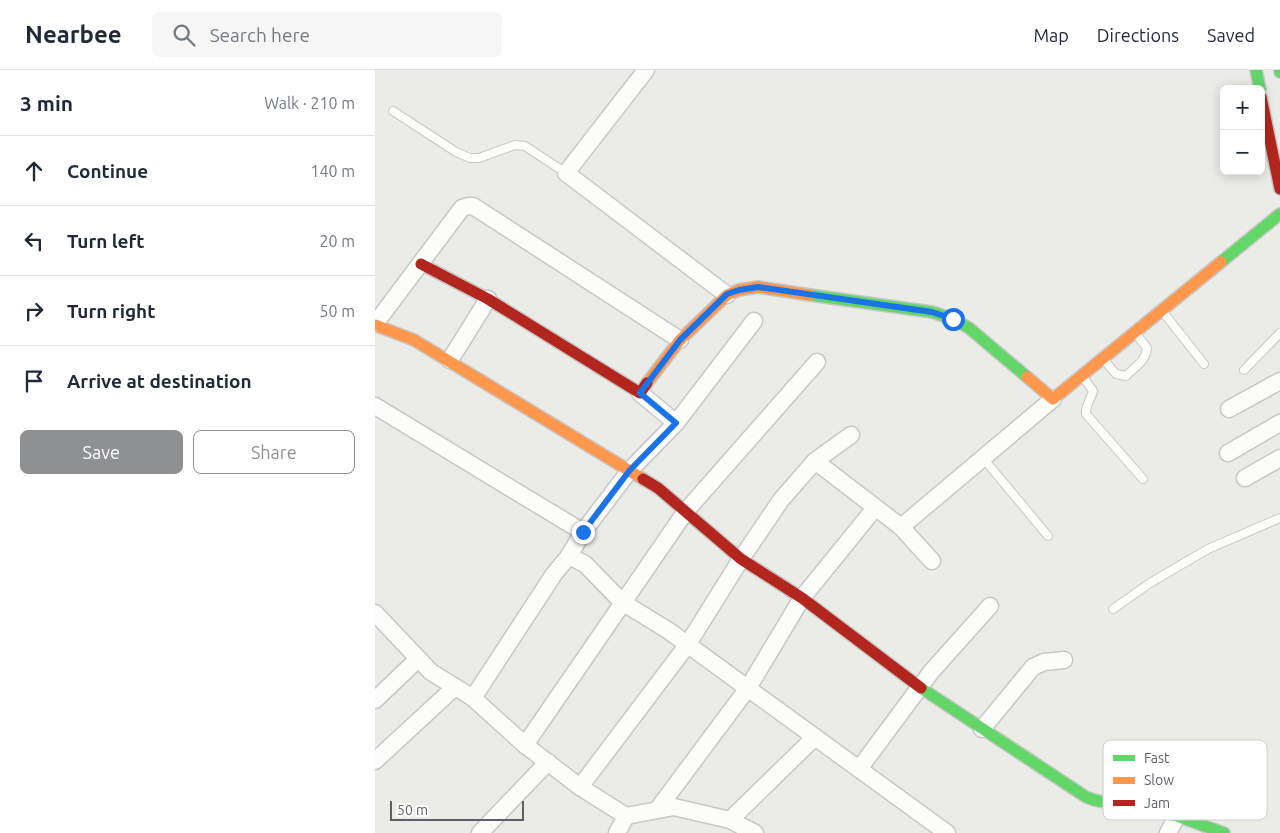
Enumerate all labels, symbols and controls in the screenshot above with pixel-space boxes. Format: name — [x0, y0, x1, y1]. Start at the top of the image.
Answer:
search box — [152, 12, 502, 57]
text: Nearbee — [25, 21, 122, 48]
icon: search — [170, 21, 198, 49]
text: Search here — [210, 24, 310, 46]
text: Map — [1033, 25, 1069, 45]
text: Directions — [1097, 25, 1179, 45]
text: Saved — [1207, 25, 1255, 45]
map controls — [1220, 85, 1265, 175]
button: + — [1220, 85, 1265, 130]
text: 3 min — [20, 91, 73, 115]
text: Walk · 210 m — [264, 94, 355, 112]
button: − — [1220, 130, 1265, 175]
icon: ahead — [20, 157, 48, 185]
text: Continue — [67, 160, 148, 182]
text: 140 m — [310, 162, 355, 180]
icon: left — [20, 227, 48, 255]
text: Turn left — [67, 230, 145, 252]
text: 20 m — [319, 232, 355, 250]
icon: right — [20, 297, 48, 325]
text: Turn right — [67, 300, 155, 322]
text: 50 m — [319, 302, 355, 320]
route start — [942, 308, 965, 331]
icon: arrive — [20, 367, 48, 395]
text: Arrive at destination — [67, 370, 252, 392]
button: Save — [20, 430, 183, 474]
button: Share — [193, 430, 355, 474]
route end — [572, 521, 595, 544]
legend — [1103, 740, 1267, 820]
text: Fast — [1144, 750, 1170, 766]
text: Slow — [1144, 772, 1174, 788]
text: Jam — [1144, 795, 1170, 811]
scale bar — [390, 798, 524, 821]
text: 50 m — [397, 802, 428, 818]

